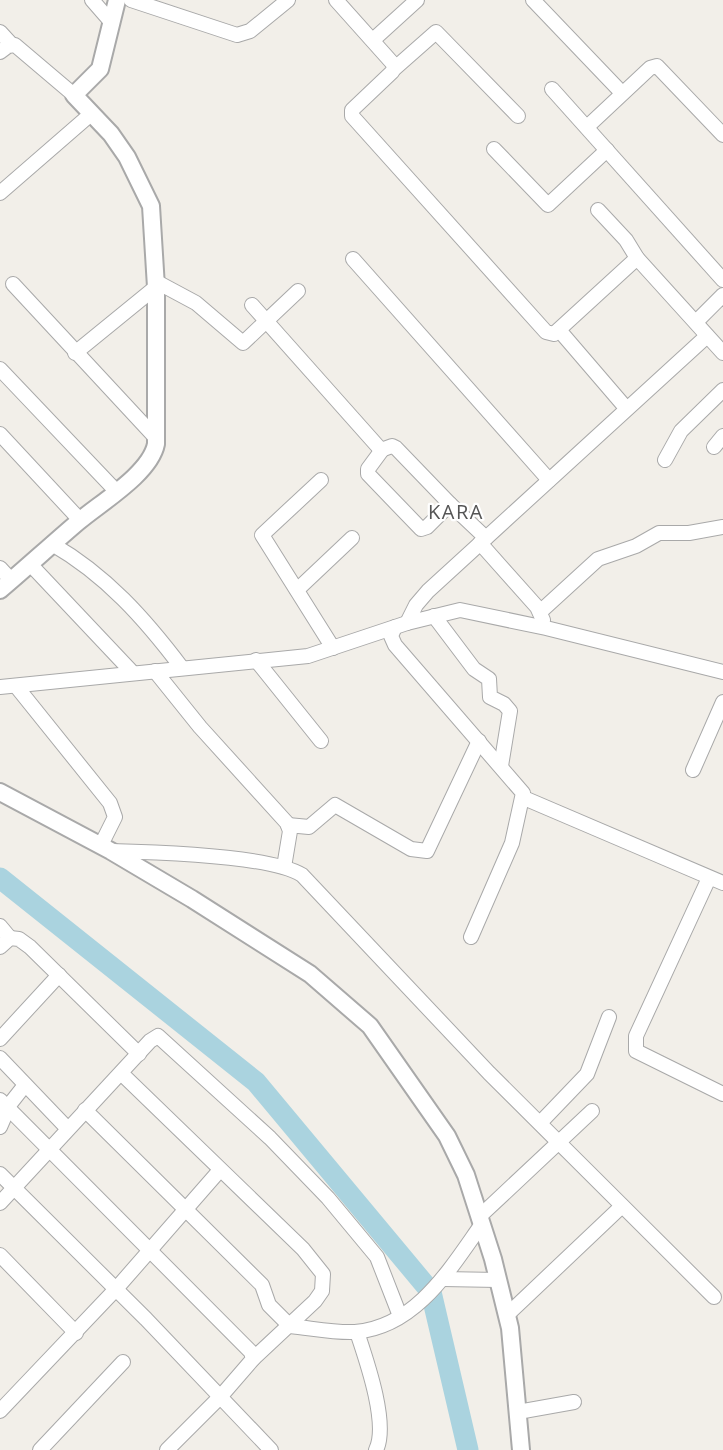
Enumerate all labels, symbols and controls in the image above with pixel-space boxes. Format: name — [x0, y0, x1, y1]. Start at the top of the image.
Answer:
district label: KARA — [428, 498, 484, 525]

